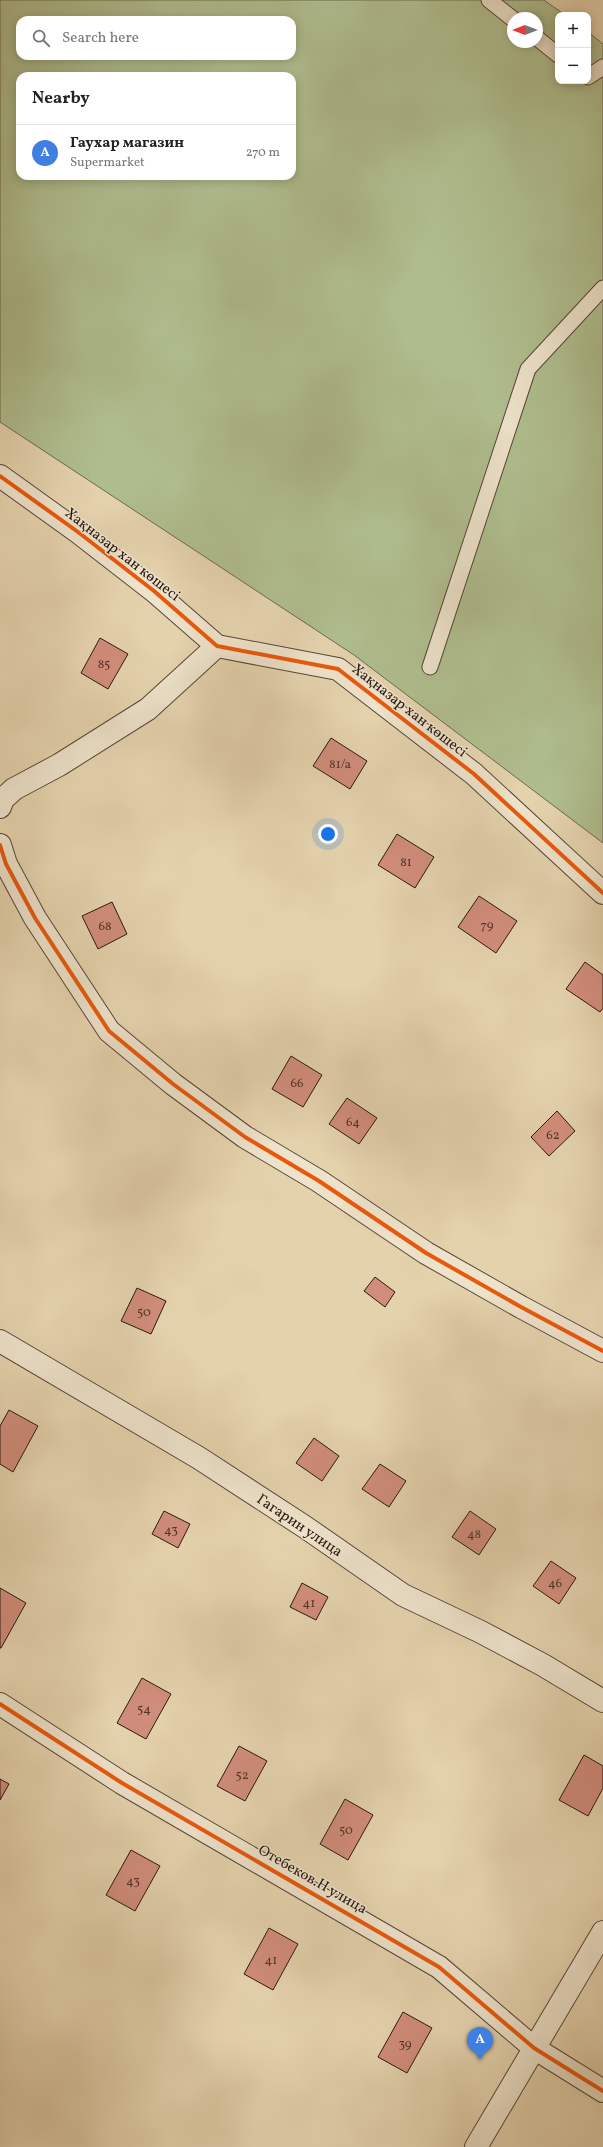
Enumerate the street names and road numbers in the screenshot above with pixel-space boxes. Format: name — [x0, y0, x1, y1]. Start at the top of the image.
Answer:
street label: Хақназар хан көшесі — [60, 503, 184, 607]
street label: Хақназар хан көшесі — [347, 659, 471, 763]
street label: Гагарин улица — [252, 1490, 346, 1563]
street label: Отебеков.Н улица — [254, 1840, 371, 1920]

